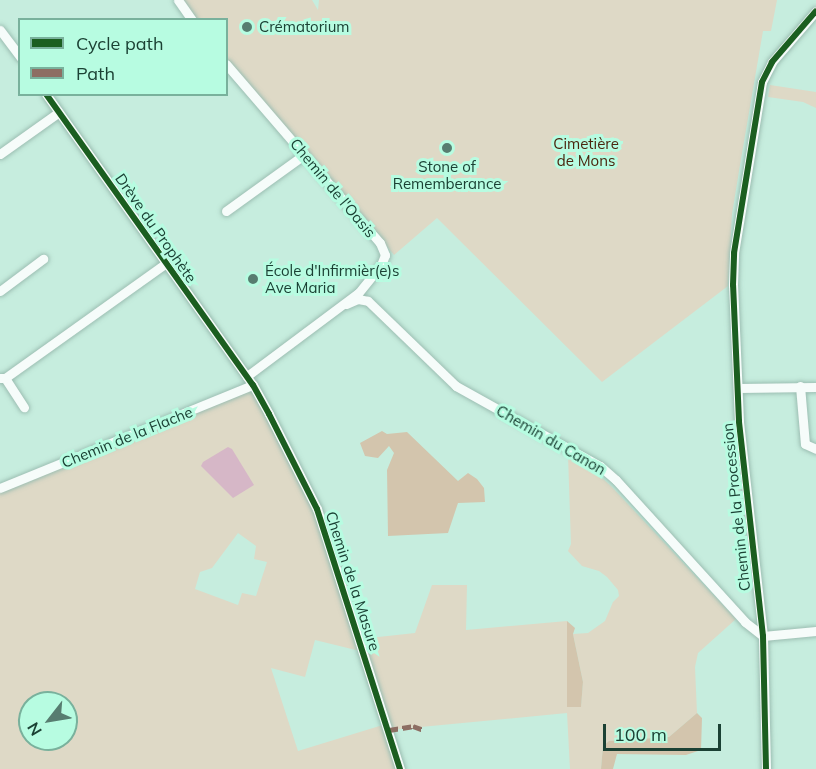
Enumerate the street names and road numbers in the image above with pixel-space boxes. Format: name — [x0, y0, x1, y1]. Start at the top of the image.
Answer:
street label: Chemin de l'Oasis — [286, 135, 380, 241]
street label: Drève du Prophète — [112, 170, 200, 286]
street label: Chemin du Canon — [493, 401, 609, 479]
street label: Chemin de la Flache — [59, 403, 195, 471]
street label: Chemin de la Procession — [718, 422, 754, 592]
street label: Chemin de la Masure — [322, 509, 384, 653]

